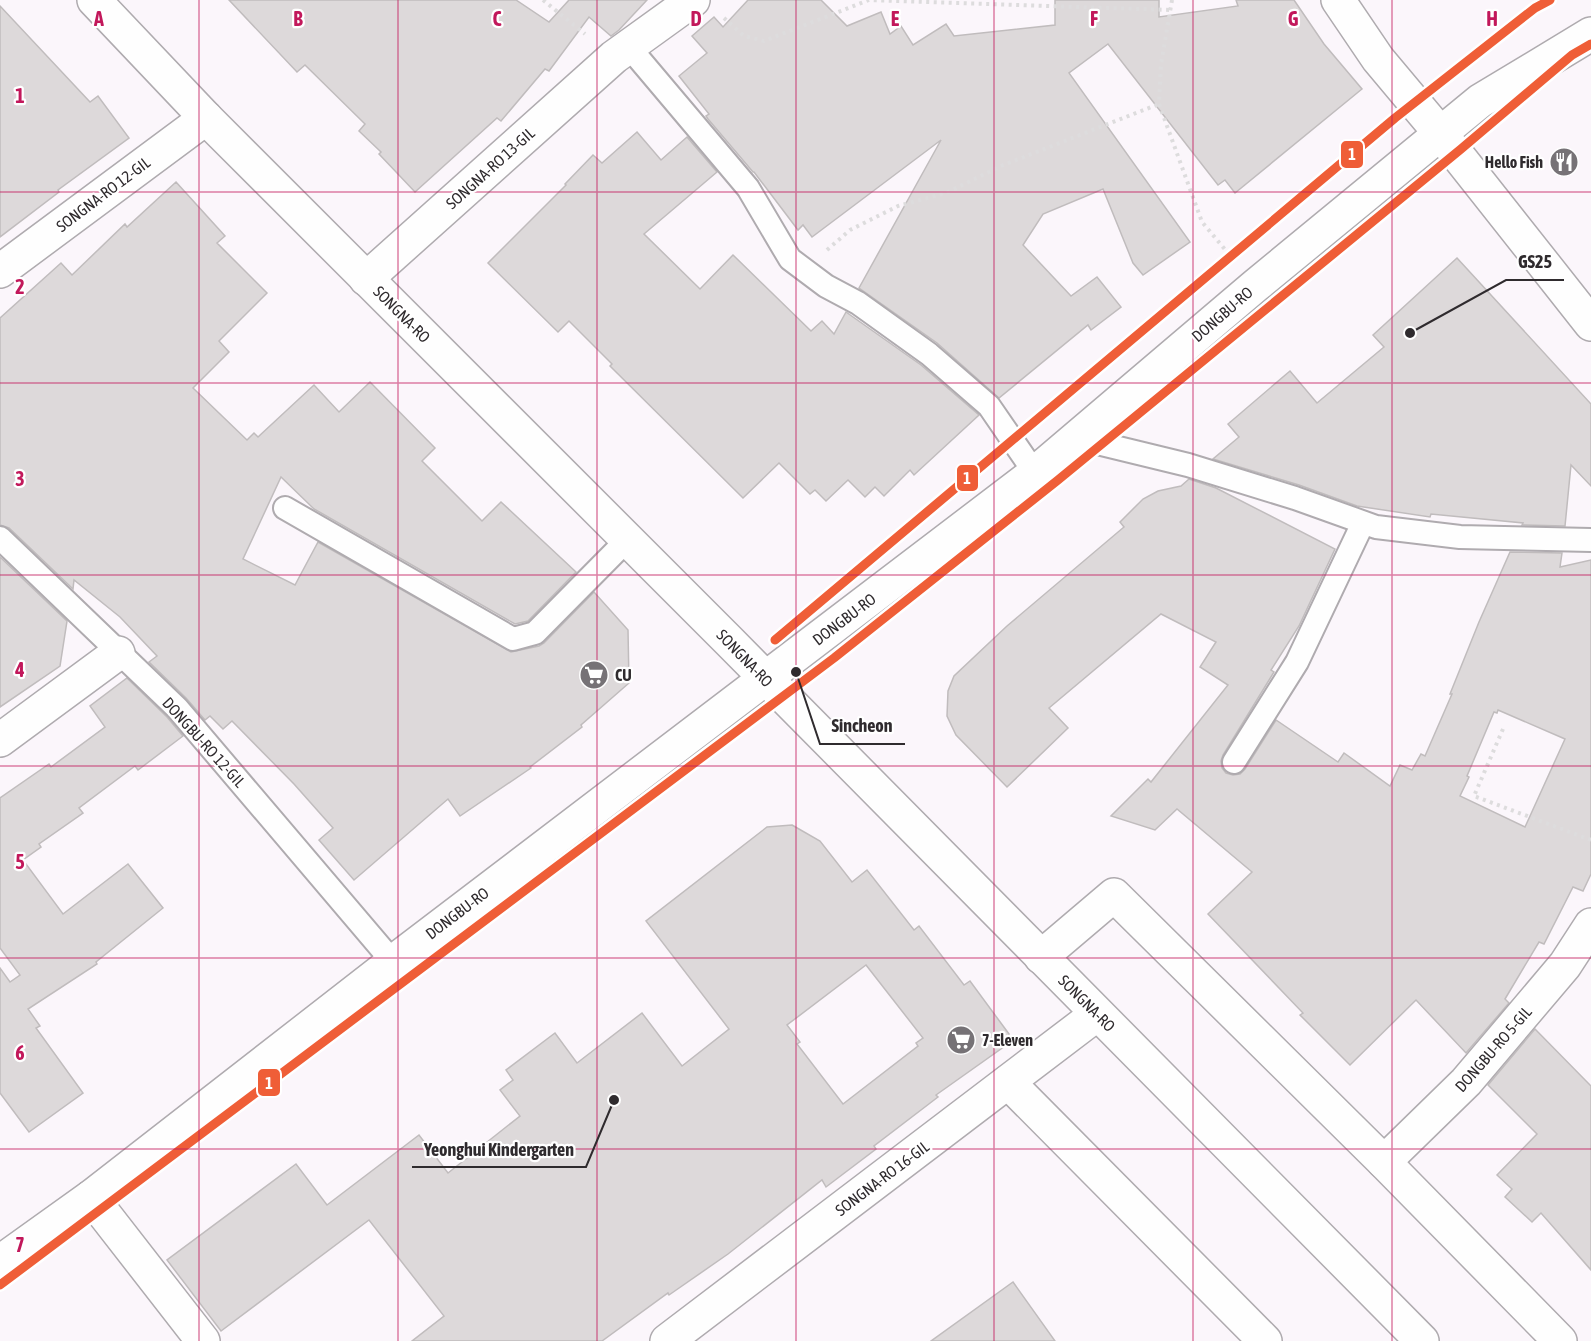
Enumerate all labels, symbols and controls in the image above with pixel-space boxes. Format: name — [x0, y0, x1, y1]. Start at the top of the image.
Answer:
text: A — [93, 7, 104, 30]
text: B — [293, 7, 303, 30]
text: C — [493, 7, 502, 30]
text: D — [690, 7, 702, 30]
text: E — [891, 7, 900, 30]
text: F — [1090, 7, 1098, 30]
text: G — [1288, 7, 1299, 30]
text: H — [1486, 7, 1498, 30]
text: 1 — [15, 84, 25, 107]
street label: SONGNA-RO 13-GIL — [442, 123, 538, 212]
line badge: 1 — [1340, 140, 1364, 169]
text: 1 — [1348, 145, 1356, 163]
restaurant icon: Hello Fish — [1548, 146, 1580, 178]
street label: SONGNA-RO 12-GIL — [53, 152, 154, 235]
place label: Hello Fish — [1485, 153, 1543, 171]
callout: GS25 — [1506, 244, 1564, 280]
text: GS25 — [1518, 251, 1552, 272]
text: 2 — [15, 275, 25, 298]
street label: SONGNA-RO — [370, 282, 434, 346]
street label: DONGBU-RO — [1188, 283, 1256, 345]
line badge: 1 — [956, 464, 979, 492]
text: 3 — [15, 467, 25, 490]
text: 1 — [963, 469, 971, 487]
street label: DONGBU-RO — [809, 589, 879, 649]
street label: SONGNA-RO — [713, 626, 777, 690]
text: 4 — [14, 658, 25, 681]
supermarket icon: CU — [578, 659, 610, 691]
place label: CU — [615, 666, 632, 684]
street label: DONGBU-RO 12-GIL — [159, 693, 250, 791]
callout: Sincheon — [820, 708, 905, 744]
text: Sincheon — [831, 715, 893, 736]
text: 5 — [15, 850, 25, 873]
street label: DONGBU-RO — [422, 883, 492, 943]
street label: SONGNA-RO — [1055, 971, 1119, 1035]
street label: DONGBU-RO 5-GIL — [1451, 1002, 1535, 1095]
supermarket icon: 7-Eleven — [945, 1024, 977, 1056]
place label: 7-Eleven — [982, 1031, 1033, 1049]
text: 6 — [15, 1041, 25, 1064]
line badge: 1 — [257, 1068, 281, 1097]
text: 1 — [265, 1074, 273, 1092]
callout: Yeonghui Kindergarten — [412, 1131, 586, 1167]
street label: SONGNA-RO 16-GIL — [832, 1136, 933, 1219]
text: Yeonghui Kindergarten — [423, 1139, 574, 1160]
text: 7 — [15, 1233, 25, 1256]

